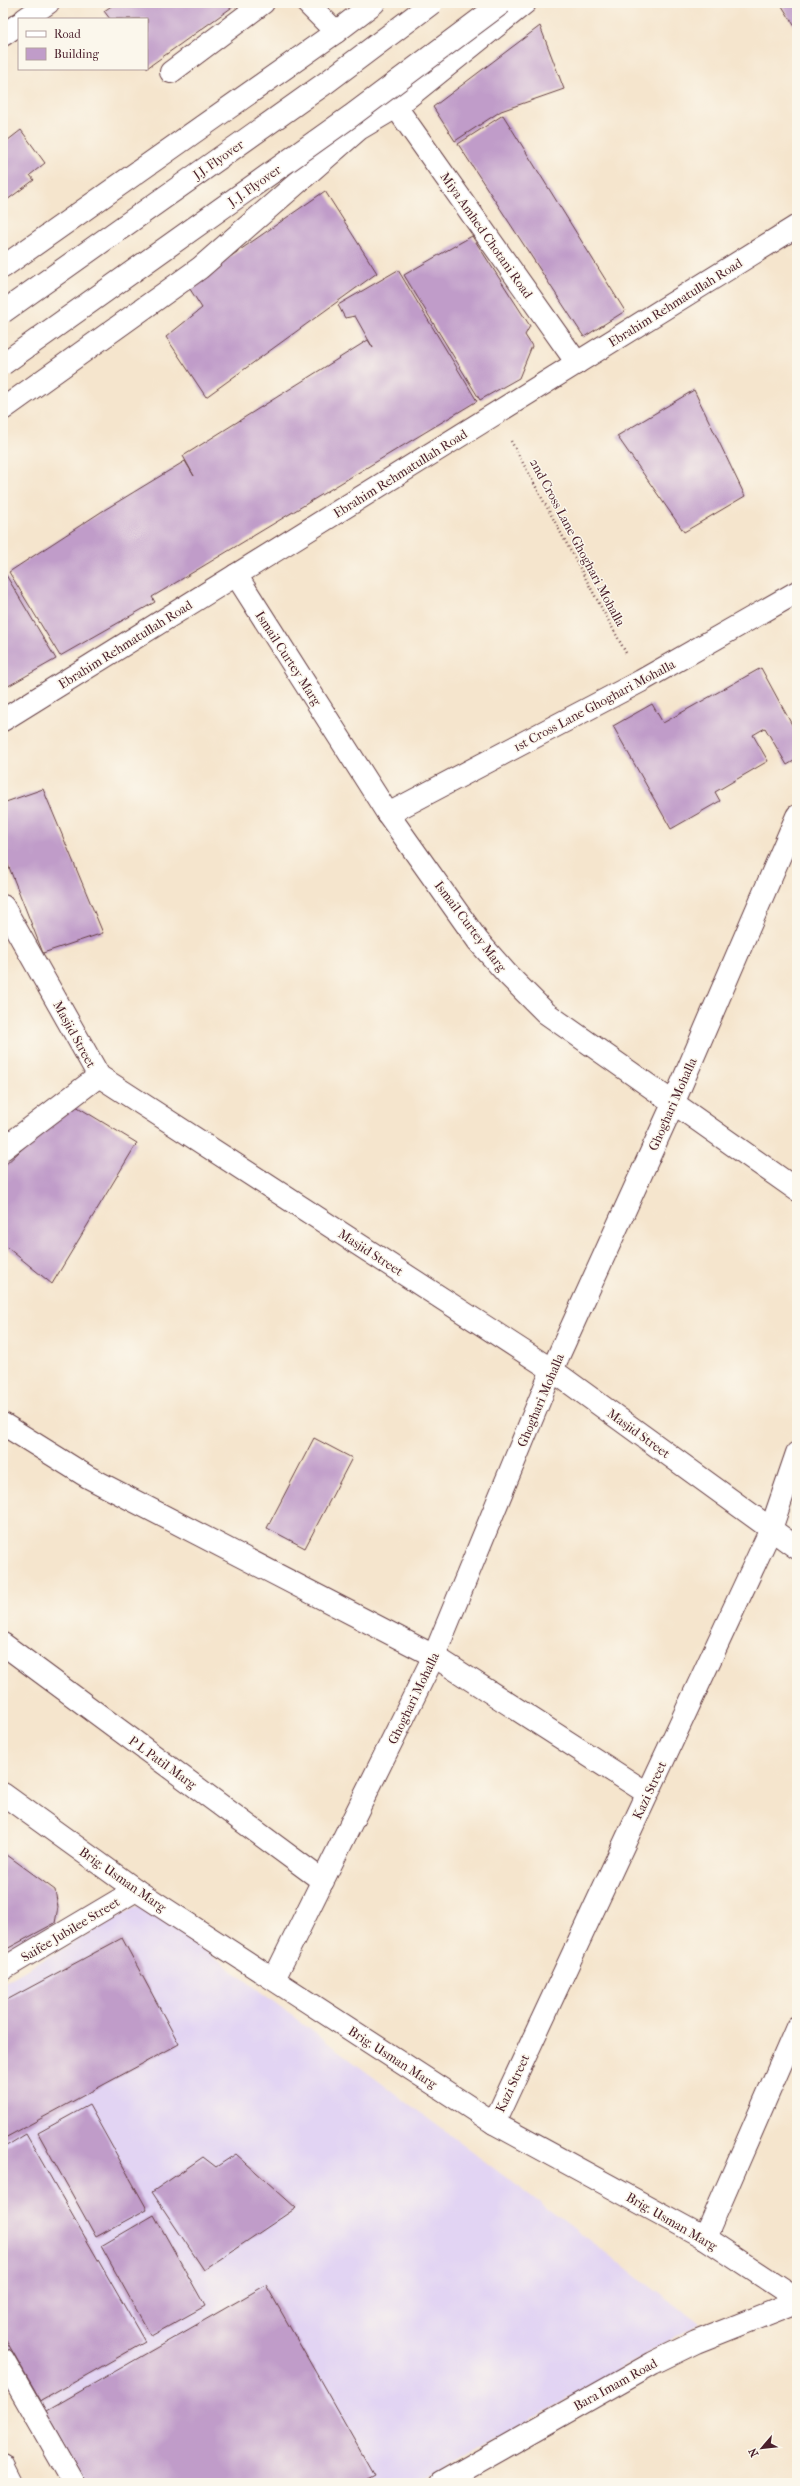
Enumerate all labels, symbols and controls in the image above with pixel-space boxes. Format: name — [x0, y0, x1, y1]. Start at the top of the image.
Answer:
legend — [18, 18, 148, 70]
text: Road — [54, 27, 81, 41]
text: Building — [54, 47, 99, 61]
street label: J.J. Flyover — [189, 136, 247, 183]
street label: J. J. Flyover — [224, 161, 284, 210]
street label: Miya Amhed Chotani Road — [437, 169, 536, 302]
street label: Ebrahim Rehmatullah Road — [606, 255, 746, 350]
street label: Ebrahim Rehmatullah Road — [331, 426, 471, 521]
street label: 2nd Cross Lane Ghoghari Mohalla — [527, 456, 629, 630]
street label: Ebrahim Rehmatullah Road — [56, 597, 196, 692]
street label: Ismail Curtey Marg — [252, 608, 325, 709]
street label: 1st Cross Lane Ghoghari Mohalla — [511, 656, 678, 754]
street label: Ismail Curtey Marg — [432, 878, 510, 975]
street label: Masjid Street — [50, 998, 99, 1071]
street label: Ghoghari Mohalla — [645, 1054, 700, 1153]
street label: Masjid Street — [336, 1226, 406, 1279]
street label: Ghoghari Mohalla — [514, 1350, 567, 1449]
street label: Masjid Street — [604, 1406, 673, 1461]
street label: Ghoghari Mohalla — [385, 1649, 443, 1747]
street label: P L Patil Marg — [126, 1733, 200, 1793]
street label: Kazi Street — [629, 1758, 670, 1822]
street label: Brig. Usman Marg — [76, 1844, 170, 1916]
street label: Saifee Jubilee Street — [18, 1894, 123, 1965]
street label: Brig. Usman Marg — [346, 2023, 441, 2092]
street label: Kazi Street — [492, 2051, 533, 2115]
street label: Brig. Usman Marg — [624, 2189, 721, 2254]
street label: Bara Imam Road — [571, 2355, 660, 2414]
north arrow — [742, 2428, 782, 2468]
text: N — [746, 2445, 761, 2459]

